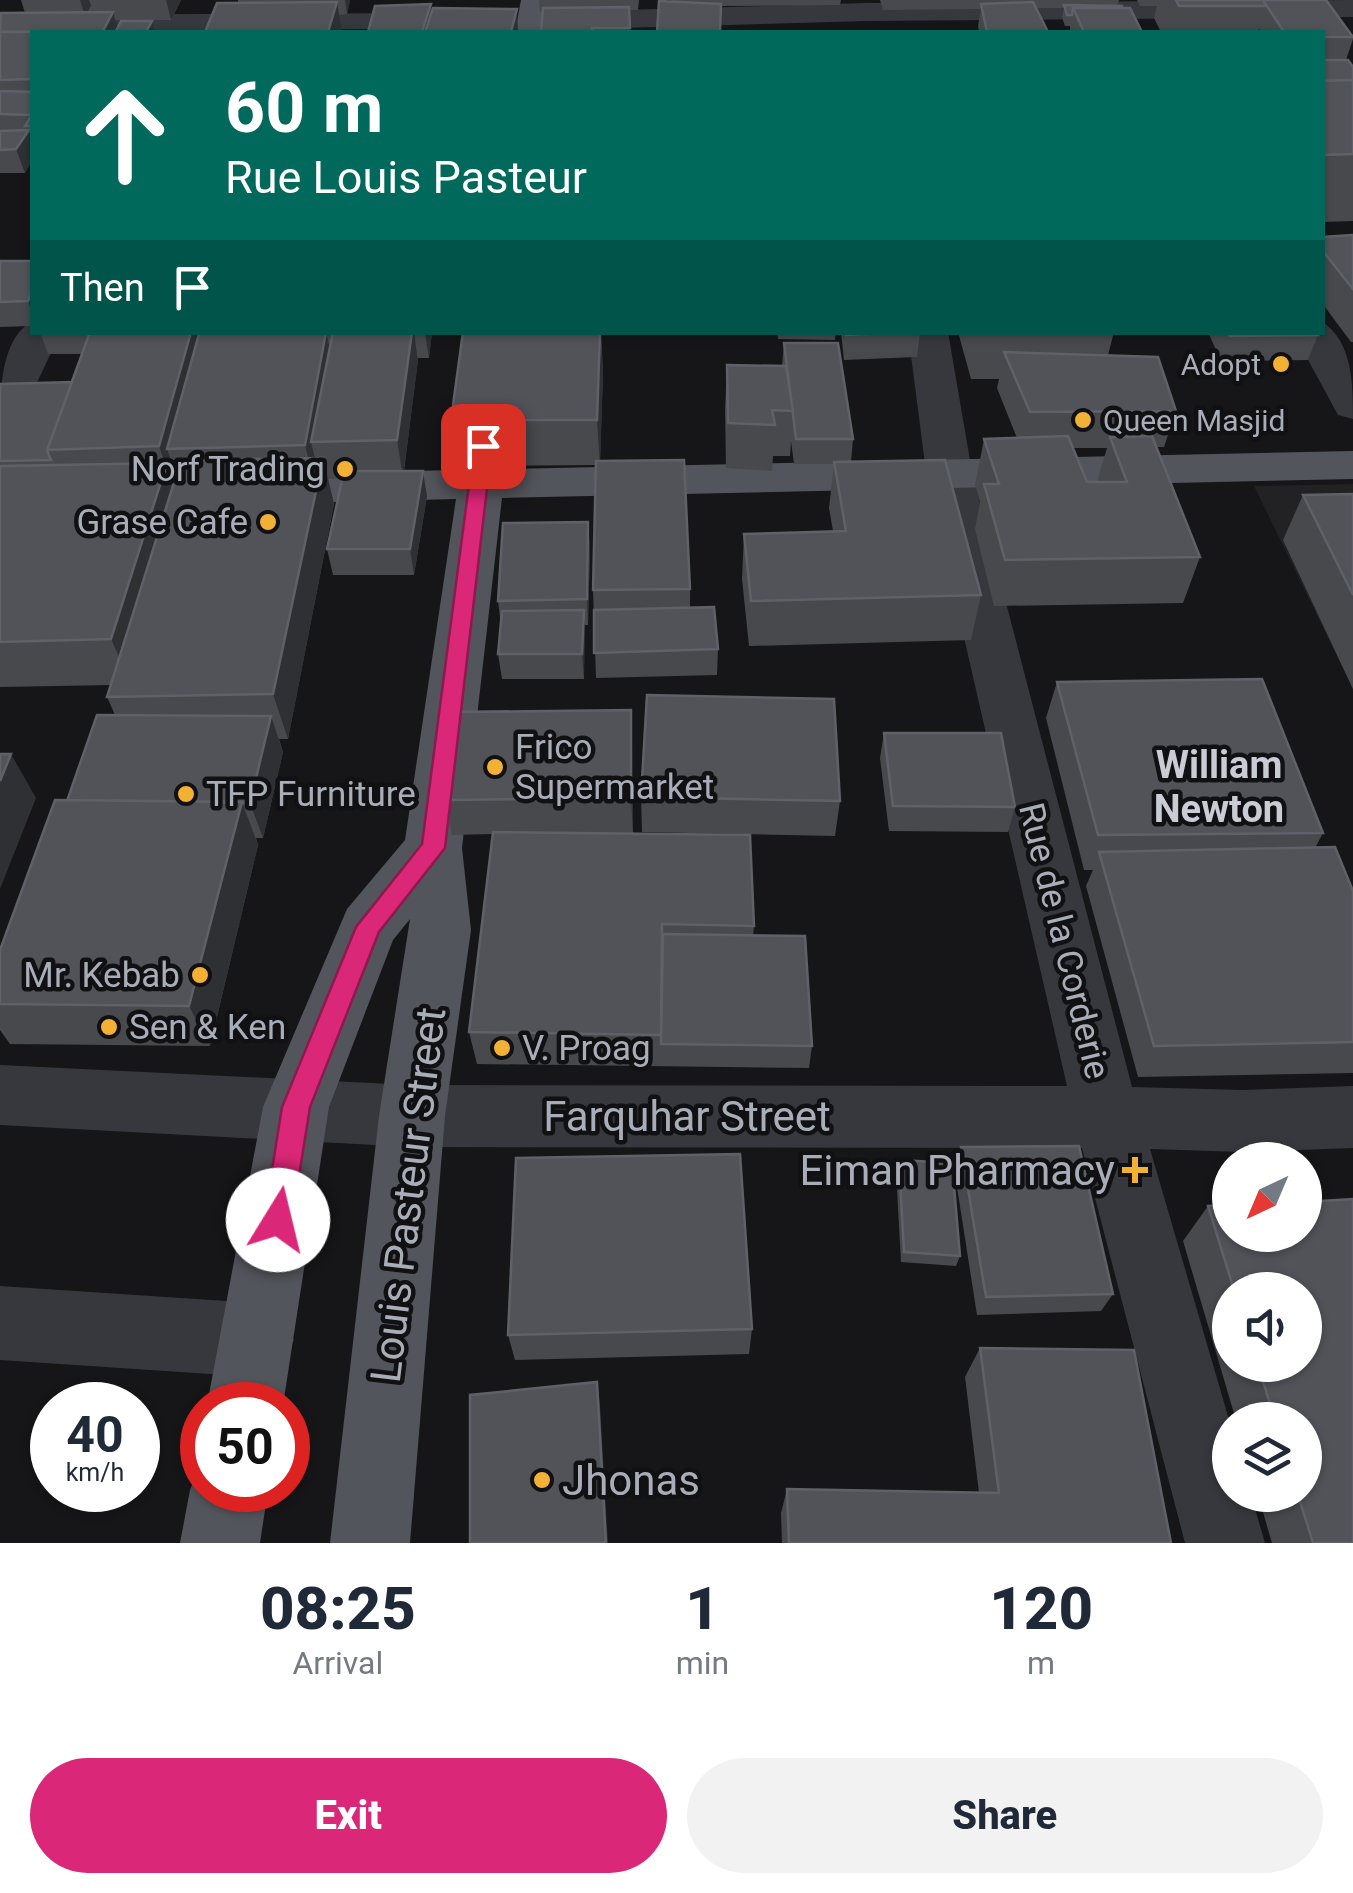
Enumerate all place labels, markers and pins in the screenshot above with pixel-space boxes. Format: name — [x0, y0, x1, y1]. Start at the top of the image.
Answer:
place label: Adopt — [1181, 347, 1261, 382]
marker: Adopt — [1270, 353, 1292, 375]
place label: Queen Masjid — [1103, 403, 1285, 438]
pin — [441, 404, 526, 489]
marker: Queen Masjid — [1072, 409, 1094, 431]
place label: Norf Trading — [131, 449, 325, 490]
marker: Norf Trading — [334, 458, 356, 480]
place label: Grase Cafe — [77, 502, 248, 543]
marker: Grase Cafe — [257, 511, 279, 533]
place label: Frico Supermarket — [515, 727, 714, 808]
marker: Frico Supermarket — [484, 756, 506, 778]
place label: TFP Furniture — [206, 774, 416, 815]
marker: TFP Furniture — [175, 783, 197, 805]
place label: Mr. Kebab — [23, 955, 180, 996]
marker: Mr. Kebab — [189, 964, 211, 986]
place label: Sen & Ken — [129, 1007, 286, 1048]
marker: Sen & Ken — [98, 1016, 120, 1038]
place label: V. Proag — [522, 1028, 651, 1069]
marker: V. Proag — [491, 1037, 513, 1059]
place label: Eiman Pharmacy — [799, 1146, 1115, 1195]
marker: Eiman Pharmacy — [1124, 1159, 1146, 1181]
place label: Jhonas — [562, 1456, 700, 1505]
marker: Jhonas — [531, 1469, 553, 1491]

